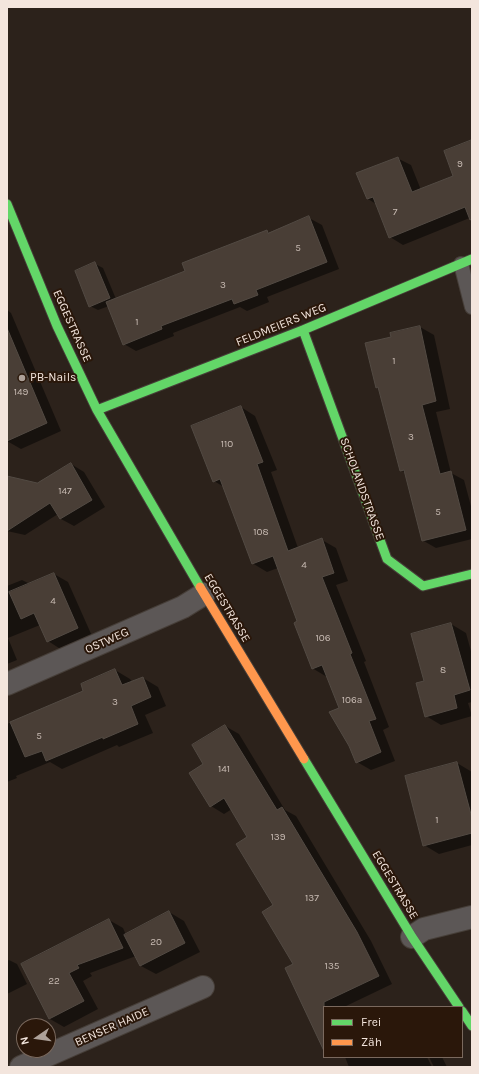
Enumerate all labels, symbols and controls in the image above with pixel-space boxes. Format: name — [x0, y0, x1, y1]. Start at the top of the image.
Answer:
house number: 9 — [457, 158, 463, 170]
house number: 7 — [393, 206, 397, 218]
house number: 5 — [295, 242, 301, 254]
house number: 3 — [220, 279, 226, 291]
street label: EGGESTRASSE — [50, 288, 94, 364]
street label: FELDMEIERS WEG — [234, 300, 328, 350]
house number: 1 — [135, 316, 139, 328]
house number: 1 — [392, 355, 396, 367]
place label: PB-Nails — [30, 371, 76, 385]
marker: PB-Nails — [17, 373, 27, 383]
house number: 149 — [14, 386, 28, 398]
house number: 3 — [408, 431, 414, 443]
street label: SCHOLANDSTRASSE — [337, 436, 387, 542]
house number: 110 — [221, 438, 233, 450]
house number: 147 — [58, 485, 72, 497]
house number: 5 — [435, 506, 441, 518]
house number: 108 — [253, 526, 269, 538]
house number: 4 — [301, 559, 307, 571]
street label: EGGESTRASSE — [201, 571, 253, 645]
house number: 4 — [50, 595, 56, 607]
street label: OSTWEG — [83, 625, 131, 657]
house number: 106 — [316, 632, 330, 644]
house number: 8 — [440, 664, 446, 676]
house number: 106a — [342, 694, 362, 706]
house number: 3 — [112, 696, 118, 708]
house number: 5 — [36, 730, 42, 742]
house number: 141 — [218, 763, 230, 775]
house number: 1 — [435, 814, 439, 826]
house number: 139 — [270, 831, 286, 843]
street label: EGGESTRASSE — [369, 848, 421, 922]
house number: 137 — [305, 892, 319, 904]
house number: 20 — [150, 936, 162, 948]
house number: 135 — [325, 960, 339, 972]
house number: 22 — [48, 975, 60, 987]
street label: BENSER HAIDE — [73, 1004, 151, 1050]
legend — [323, 1006, 463, 1058]
text: Frei — [361, 1015, 381, 1029]
north arrow — [16, 1018, 56, 1058]
text: N — [18, 1035, 32, 1046]
text: Zäh — [361, 1035, 382, 1049]

